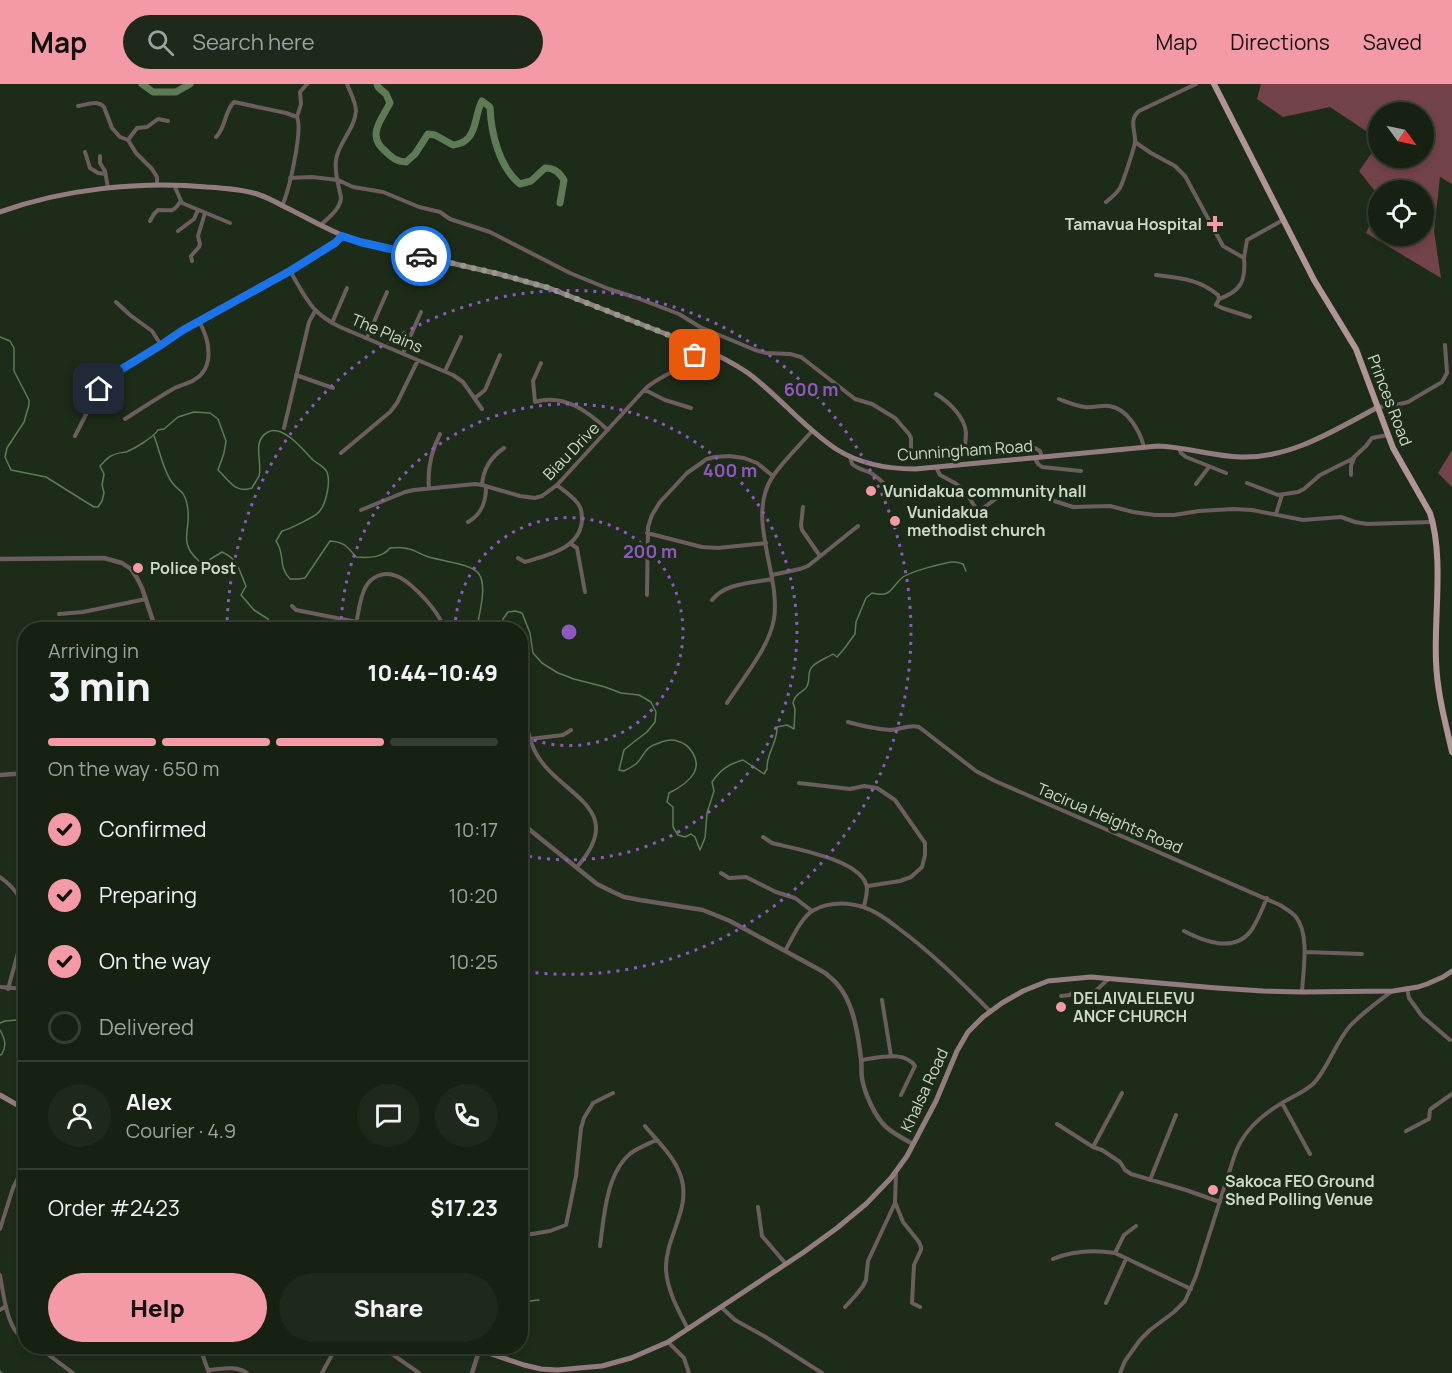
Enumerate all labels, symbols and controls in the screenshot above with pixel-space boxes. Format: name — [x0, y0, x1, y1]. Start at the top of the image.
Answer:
search box — [123, 15, 543, 69]
text: Map — [30, 23, 87, 61]
icon: search — [144, 26, 177, 59]
text: Search here — [192, 27, 315, 57]
text: Map — [1156, 28, 1197, 56]
text: Directions — [1230, 28, 1330, 56]
text: Saved — [1363, 28, 1422, 56]
north arrow — [1368, 102, 1434, 168]
map controls — [1368, 102, 1434, 246]
button: locate — [1368, 180, 1434, 246]
place label: Tamavua Hospital — [1065, 213, 1202, 235]
marker: Tamavua Hospital — [1206, 215, 1224, 233]
courier — [391, 226, 451, 286]
icon: car — [405, 240, 438, 273]
street label: The Plains — [348, 308, 426, 358]
pin — [669, 329, 720, 380]
icon: bag — [678, 338, 711, 371]
street label: Princes Road — [1363, 351, 1417, 449]
pin — [73, 363, 124, 414]
icon: home — [82, 372, 115, 405]
text: 600 m — [784, 377, 838, 401]
street label: Biau Drive — [538, 417, 604, 485]
street label: Cunningham Road — [897, 434, 1033, 466]
text: 400 m — [703, 458, 757, 482]
place label: Vunidakua community hall — [883, 480, 1087, 502]
marker: Vunidakua community hall — [864, 484, 878, 498]
place label: Vunidakua methodist church — [907, 501, 1046, 541]
marker: Vunidakua methodist church — [888, 514, 902, 528]
text: 200 m — [623, 539, 677, 563]
place label: Police Post — [150, 557, 236, 579]
marker: Police Post — [131, 561, 145, 575]
centre of rings — [559, 622, 579, 642]
text: Arriving in — [48, 637, 139, 664]
text: 10:44–10:49 — [368, 658, 498, 688]
text: 3 min — [48, 659, 151, 713]
text: On the way · 650 m — [48, 755, 219, 782]
street label: Tacirua Heights Road — [1034, 777, 1186, 859]
icon: check — [48, 813, 81, 846]
text: Confirmed — [99, 814, 207, 844]
text: 10:17 — [454, 816, 498, 843]
icon: check — [48, 879, 81, 912]
text: Preparing — [99, 880, 197, 910]
text: 10:20 — [448, 882, 498, 909]
icon: check — [48, 945, 81, 978]
text: On the way — [99, 946, 211, 976]
text: 10:25 — [449, 948, 498, 975]
place label: DELAIVALELEVU ANCF CHURCH — [1073, 987, 1195, 1027]
marker: DELAIVALELEVU ANCF CHURCH — [1054, 1000, 1068, 1014]
text: Delivered — [99, 1012, 194, 1042]
street label: Khalsa Road — [895, 1045, 953, 1135]
button: person — [48, 1084, 111, 1147]
button: chat — [357, 1084, 420, 1147]
button: phone — [435, 1084, 498, 1147]
text: Alex — [126, 1087, 172, 1117]
text: Courier · 4.9 — [126, 1117, 236, 1144]
place label: Sakoca FEO Ground Shed Polling Venue — [1225, 1170, 1375, 1210]
marker: Sakoca FEO Ground Shed Polling Venue — [1206, 1183, 1220, 1197]
text: Order #2423 — [48, 1193, 180, 1223]
text: $17.23 — [431, 1193, 498, 1223]
button: Help — [48, 1273, 267, 1342]
button: Share — [279, 1273, 498, 1342]

